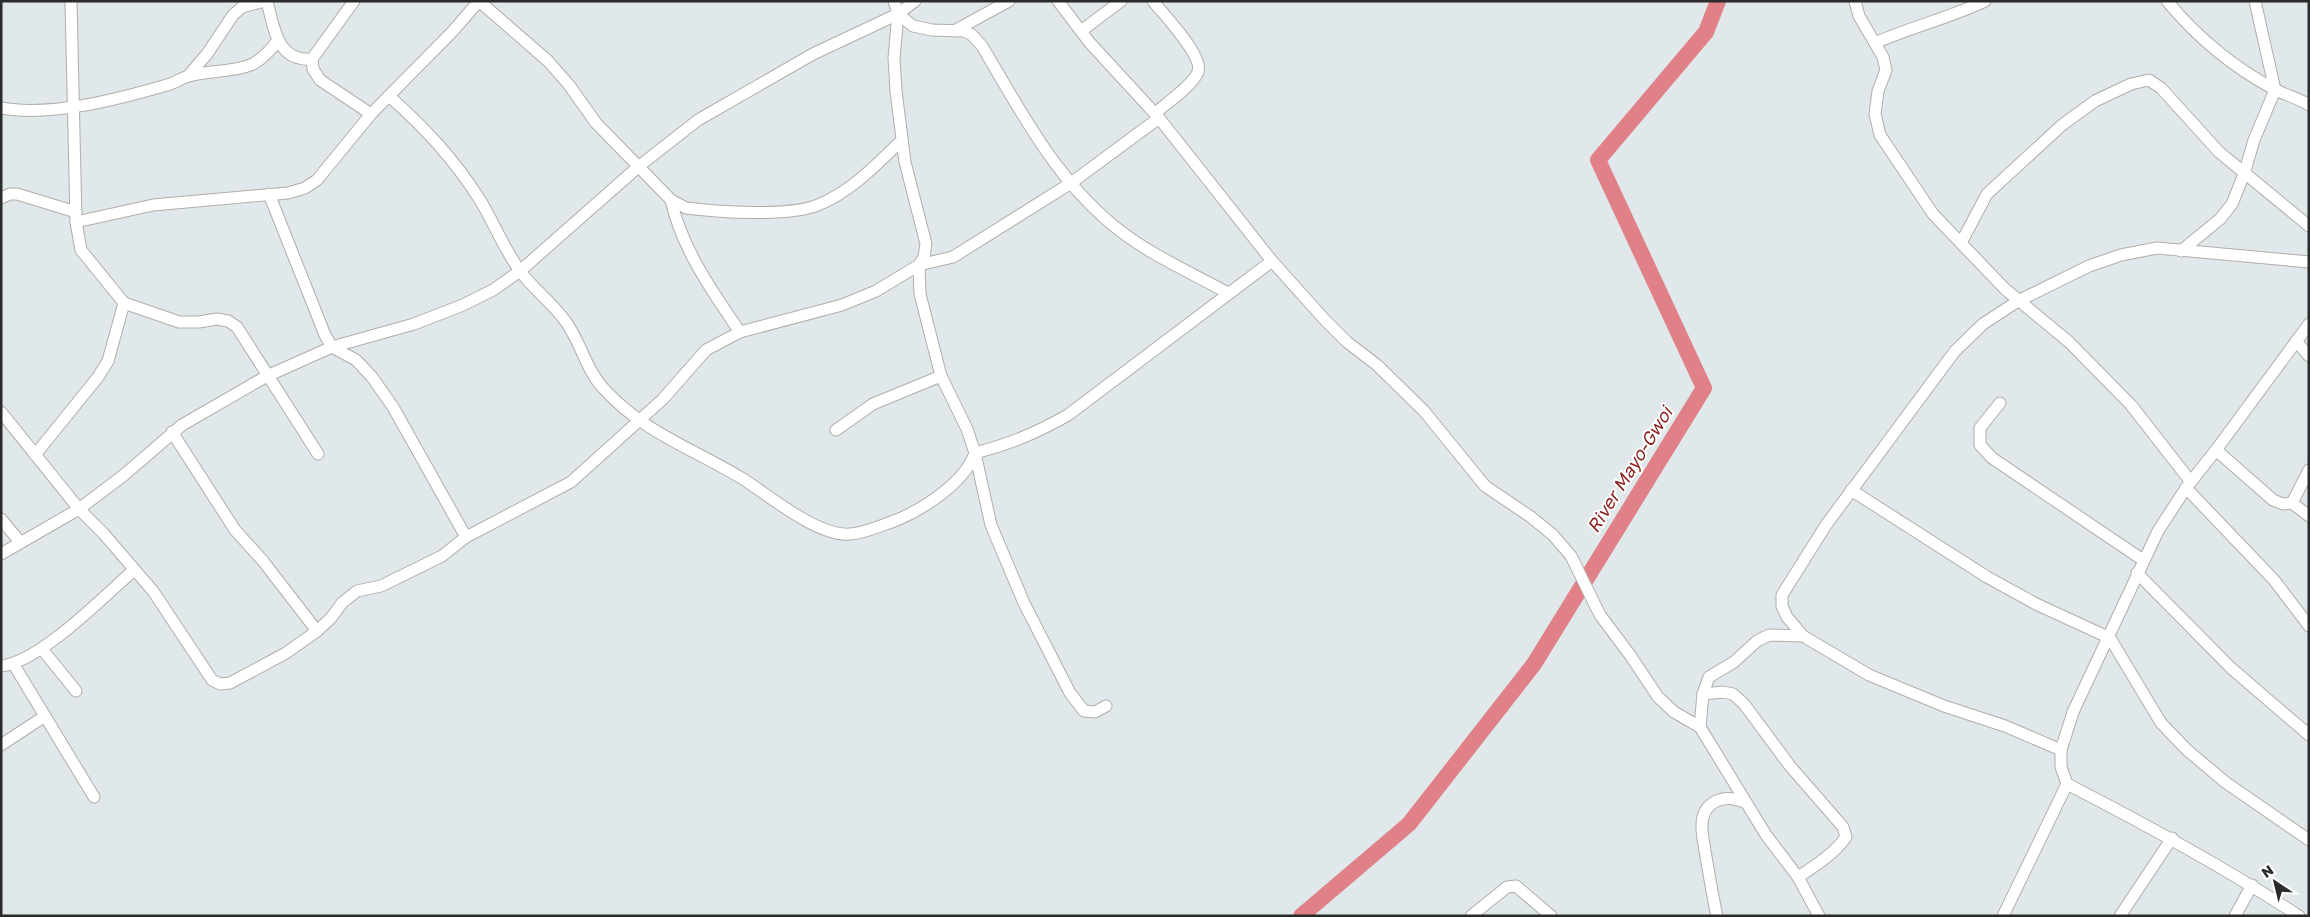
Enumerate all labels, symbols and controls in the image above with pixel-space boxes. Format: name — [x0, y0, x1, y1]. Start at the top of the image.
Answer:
water label: River Mayo-Gwoi — [1582, 401, 1678, 536]
north arrow — [2250, 857, 2300, 907]
text: N — [2258, 861, 2276, 881]

